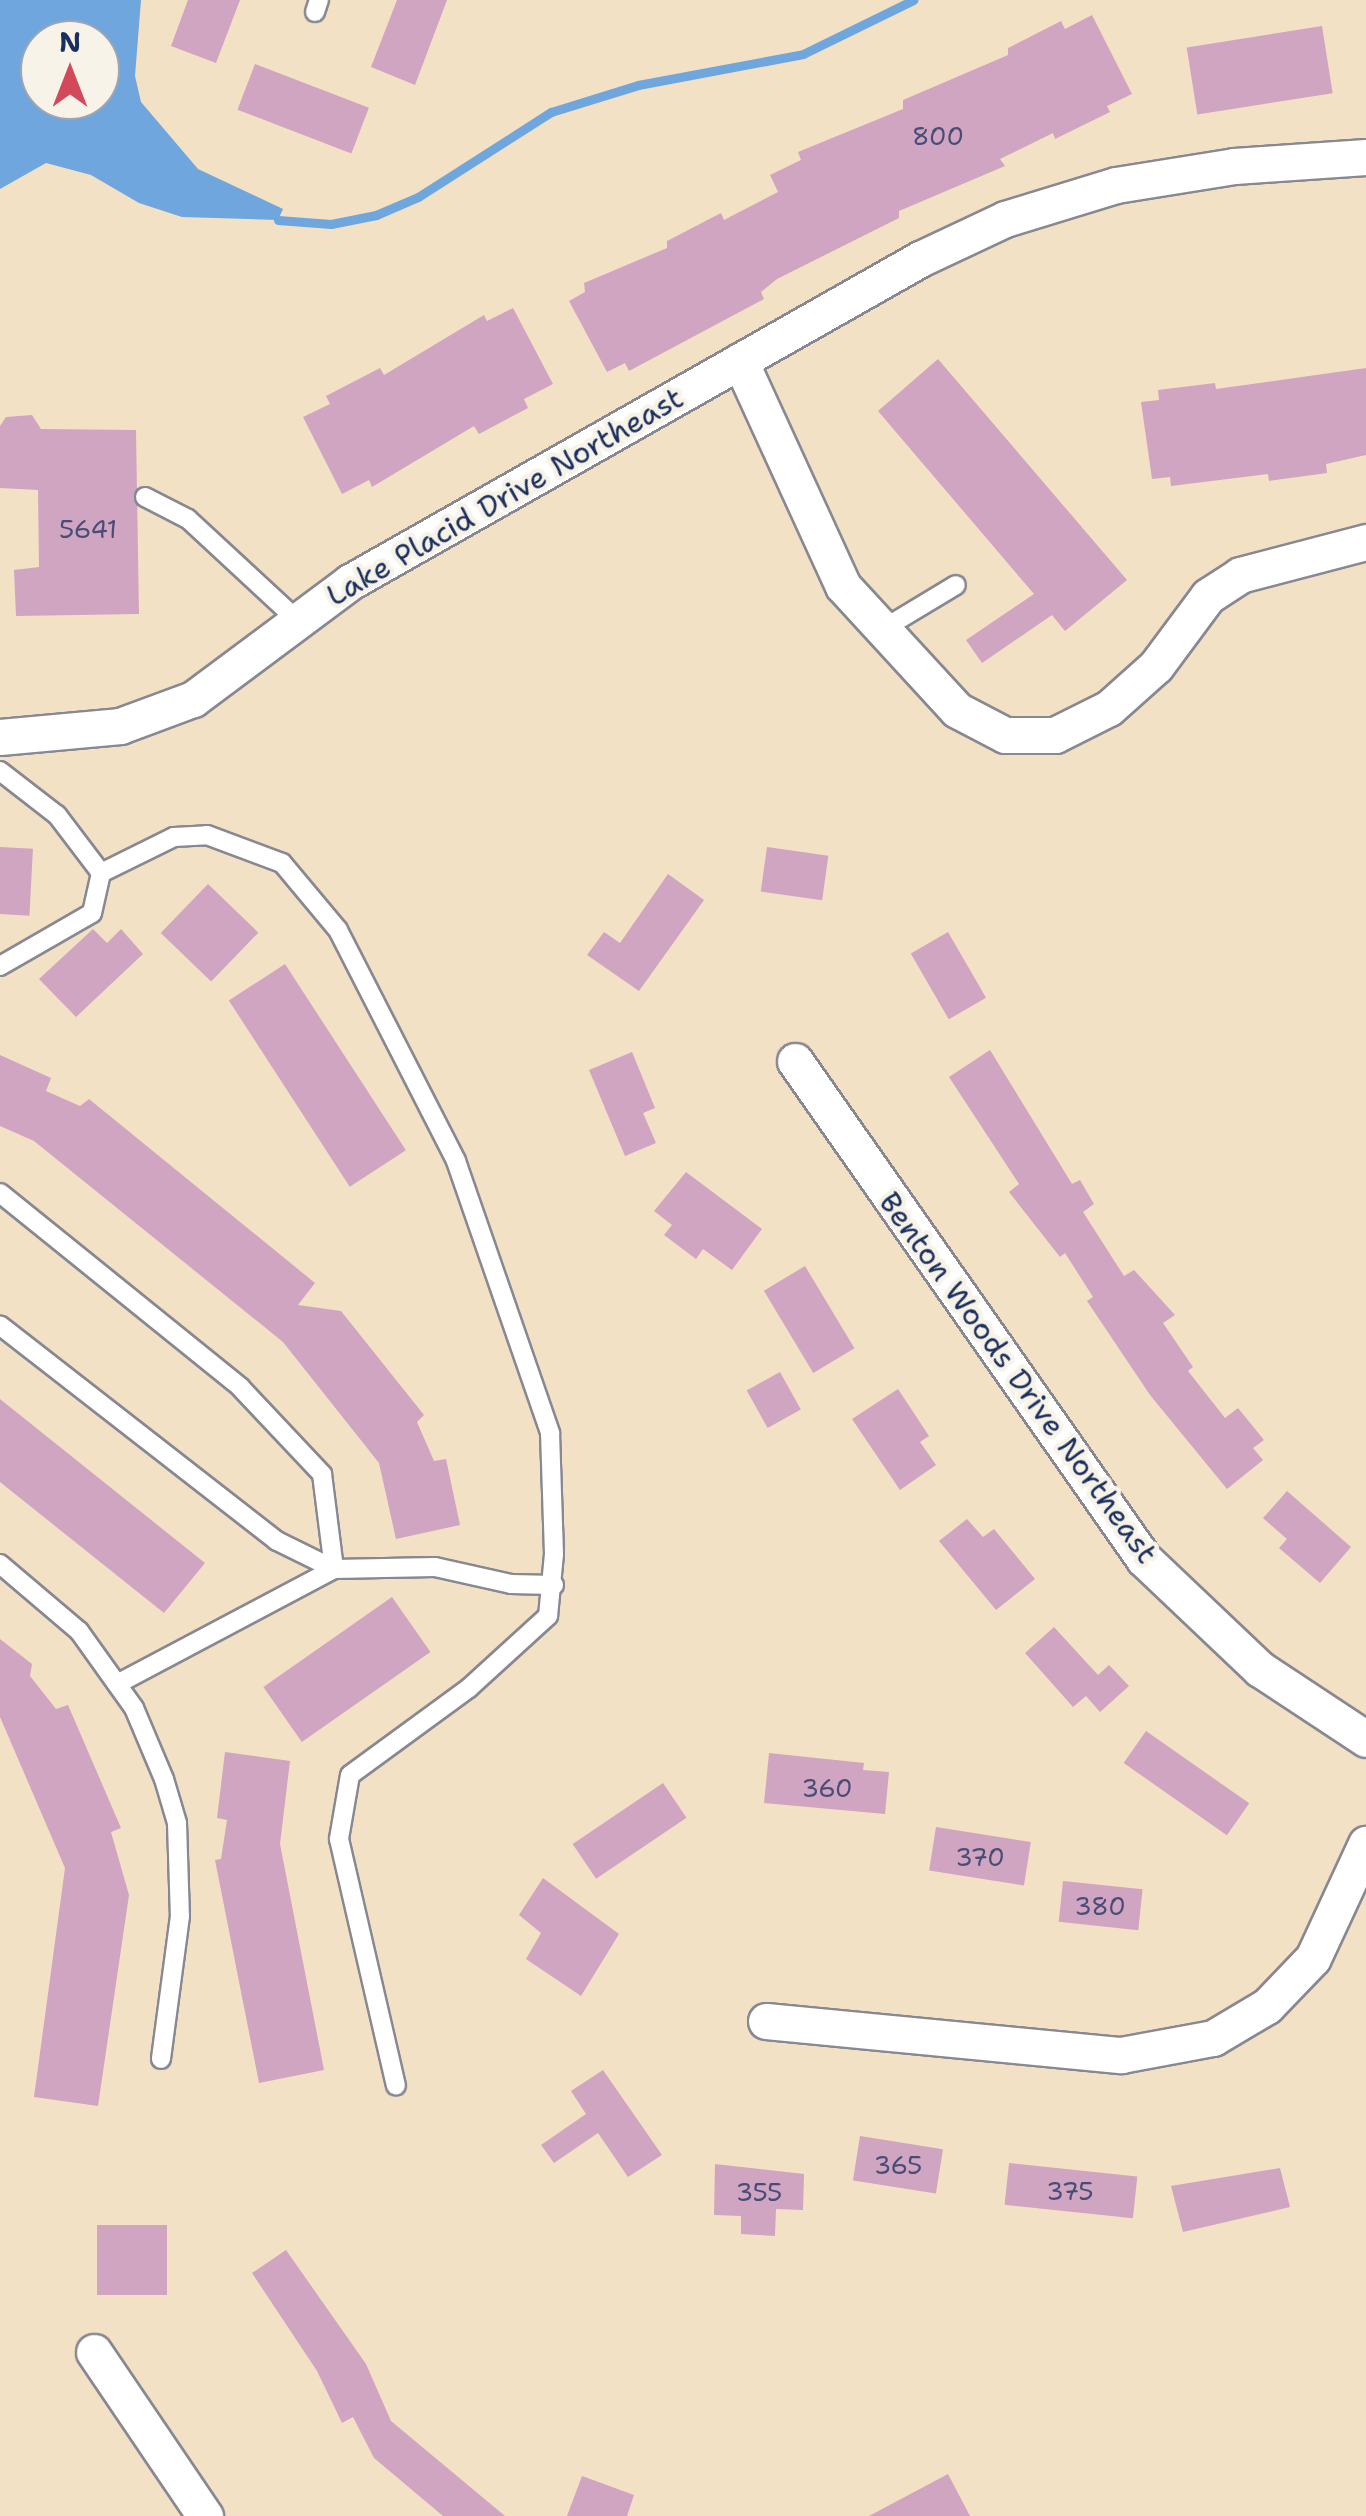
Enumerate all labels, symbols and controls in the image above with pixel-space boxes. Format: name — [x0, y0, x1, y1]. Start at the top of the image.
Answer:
north arrow — [20, 20, 120, 120]
text: N — [59, 23, 81, 61]
house number: 800 — [912, 121, 964, 151]
street label: Lake Placid Drive Northeast — [320, 380, 690, 614]
house number: 5641 — [59, 514, 117, 544]
street label: Benton Woods Drive Northeast — [871, 1185, 1165, 1571]
house number: 360 — [801, 1773, 853, 1803]
house number: 370 — [955, 1842, 1005, 1872]
house number: 380 — [1074, 1891, 1126, 1921]
house number: 365 — [874, 2150, 922, 2180]
house number: 375 — [1046, 2176, 1094, 2206]
house number: 355 — [736, 2177, 782, 2207]

